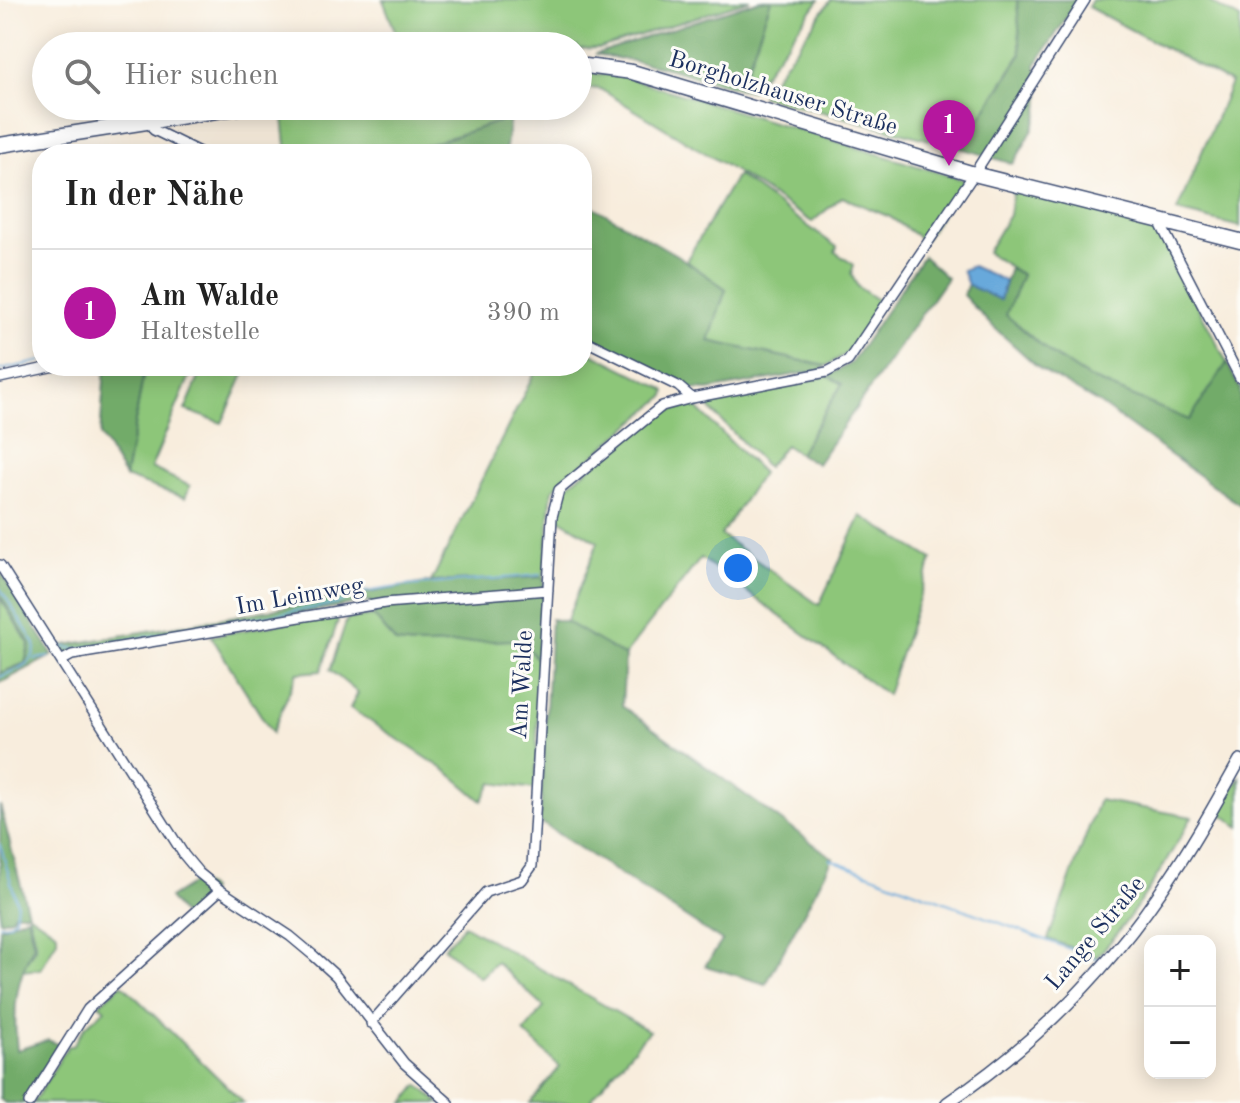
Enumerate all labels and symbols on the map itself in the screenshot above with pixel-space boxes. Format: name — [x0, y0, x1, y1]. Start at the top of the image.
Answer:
street label: Borgholzhauser Straße — [666, 48, 900, 140]
pin: 1 — [923, 100, 975, 166]
your location — [718, 548, 758, 588]
street label: Im Leimweg — [234, 574, 366, 620]
street label: Am Walde — [508, 630, 538, 740]
street label: Lange Straße — [1042, 873, 1150, 995]

